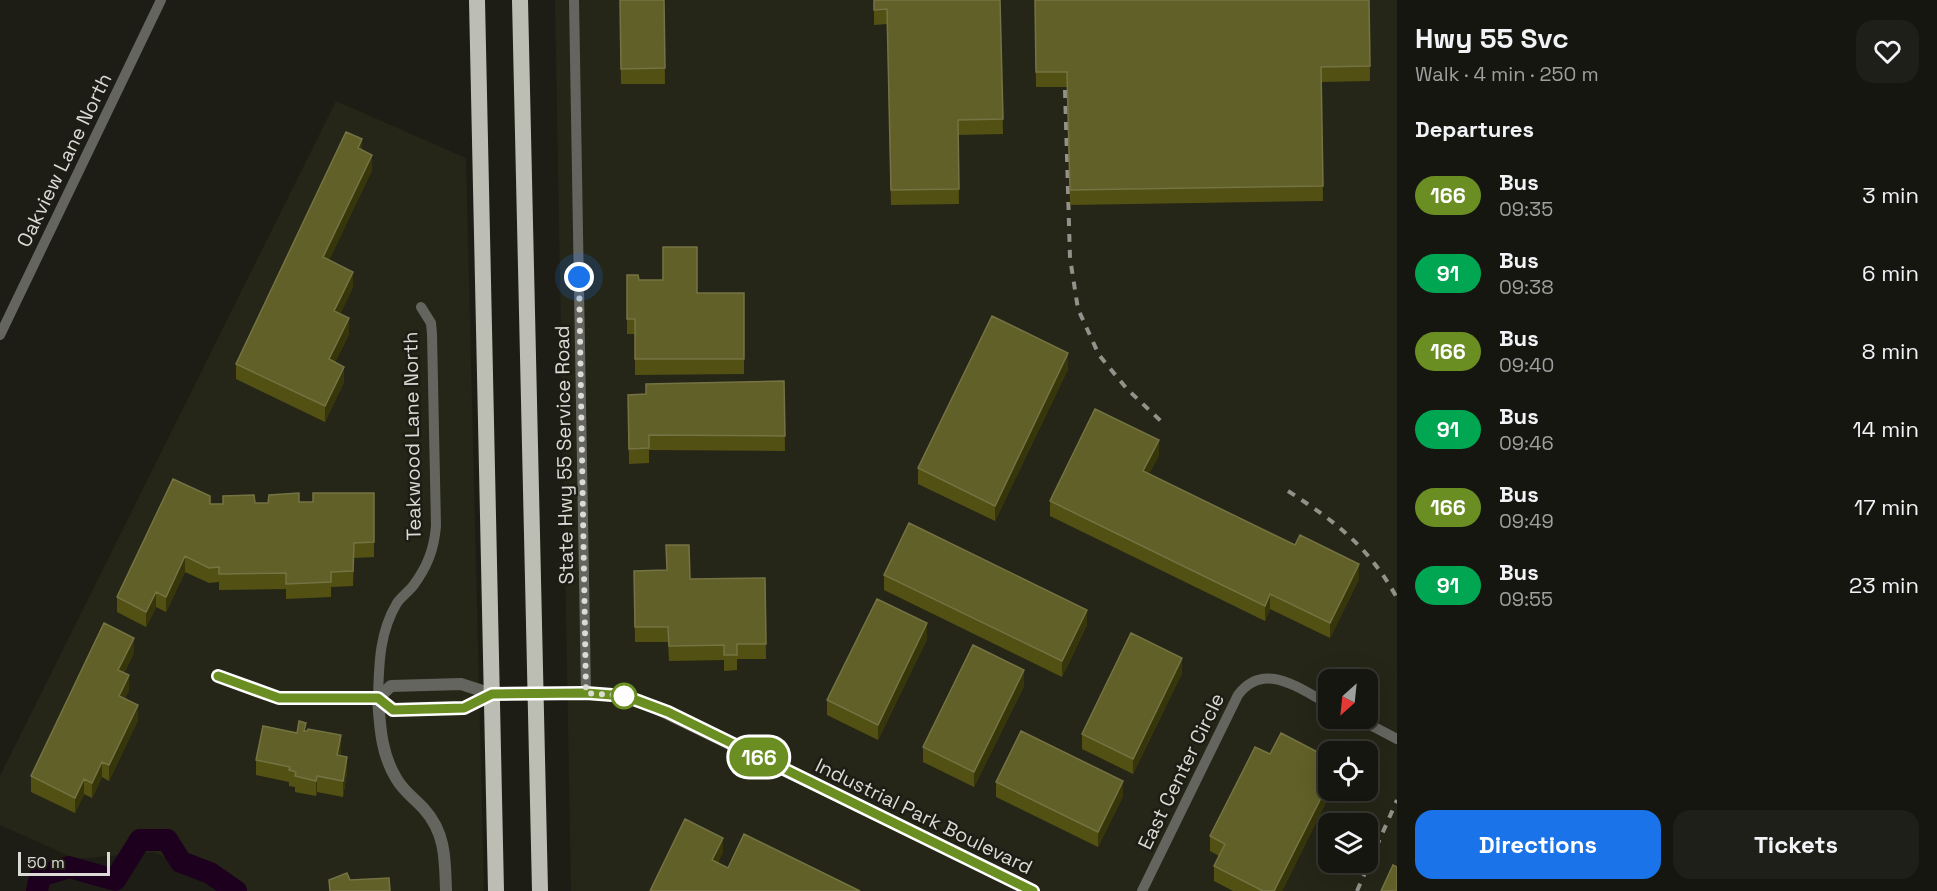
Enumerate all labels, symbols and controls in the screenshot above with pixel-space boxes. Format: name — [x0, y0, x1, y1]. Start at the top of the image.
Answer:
text: Hwy 55 Svc — [1415, 20, 1569, 56]
button: heart — [1856, 20, 1919, 83]
text: Walk · 4 min · 250 m — [1415, 61, 1599, 87]
street label: Oakview Lane North — [11, 69, 117, 251]
text: Departures — [1415, 115, 1534, 143]
text: Bus — [1499, 168, 1539, 196]
text: 3 min — [1862, 181, 1919, 209]
text: 166 — [1430, 182, 1466, 209]
text: 09:35 — [1499, 196, 1553, 222]
text: Bus — [1499, 246, 1539, 274]
text: 6 min — [1862, 259, 1919, 287]
text: 91 — [1437, 260, 1459, 287]
your location — [564, 262, 594, 292]
text: 09:38 — [1499, 274, 1554, 300]
text: Bus — [1499, 324, 1539, 352]
street label: State Hwy 55 Service Road — [549, 325, 579, 585]
street label: Teakwood Lane North — [397, 331, 427, 541]
text: 8 min — [1862, 337, 1919, 365]
text: 166 — [1430, 338, 1466, 365]
text: 09:40 — [1499, 352, 1554, 378]
text: Bus — [1499, 402, 1539, 430]
text: 14 min — [1853, 415, 1919, 443]
text: 91 — [1437, 416, 1459, 443]
text: 09:46 — [1499, 430, 1554, 456]
text: Bus — [1499, 480, 1539, 508]
text: 17 min — [1854, 493, 1919, 521]
text: 166 — [1430, 494, 1466, 521]
text: 09:49 — [1499, 508, 1554, 534]
text: Bus — [1499, 558, 1539, 586]
text: 23 min — [1849, 571, 1919, 599]
text: 91 — [1437, 572, 1459, 599]
text: 09:55 — [1499, 586, 1553, 612]
north arrow — [1318, 669, 1378, 729]
map controls — [1318, 669, 1378, 873]
unlabelled marker — [611, 683, 637, 709]
street label: East Center Circle — [1132, 688, 1230, 854]
line badge: 166 — [724, 738, 794, 777]
button: locate — [1318, 741, 1378, 801]
text: 166 — [741, 744, 777, 771]
street label: Industrial Park Boulevard — [811, 752, 1037, 880]
button: Directions — [1415, 810, 1661, 879]
button: Tickets — [1673, 810, 1919, 879]
button: layers — [1318, 813, 1378, 873]
scale bar — [18, 849, 110, 876]
text: 50 m — [27, 852, 65, 873]

